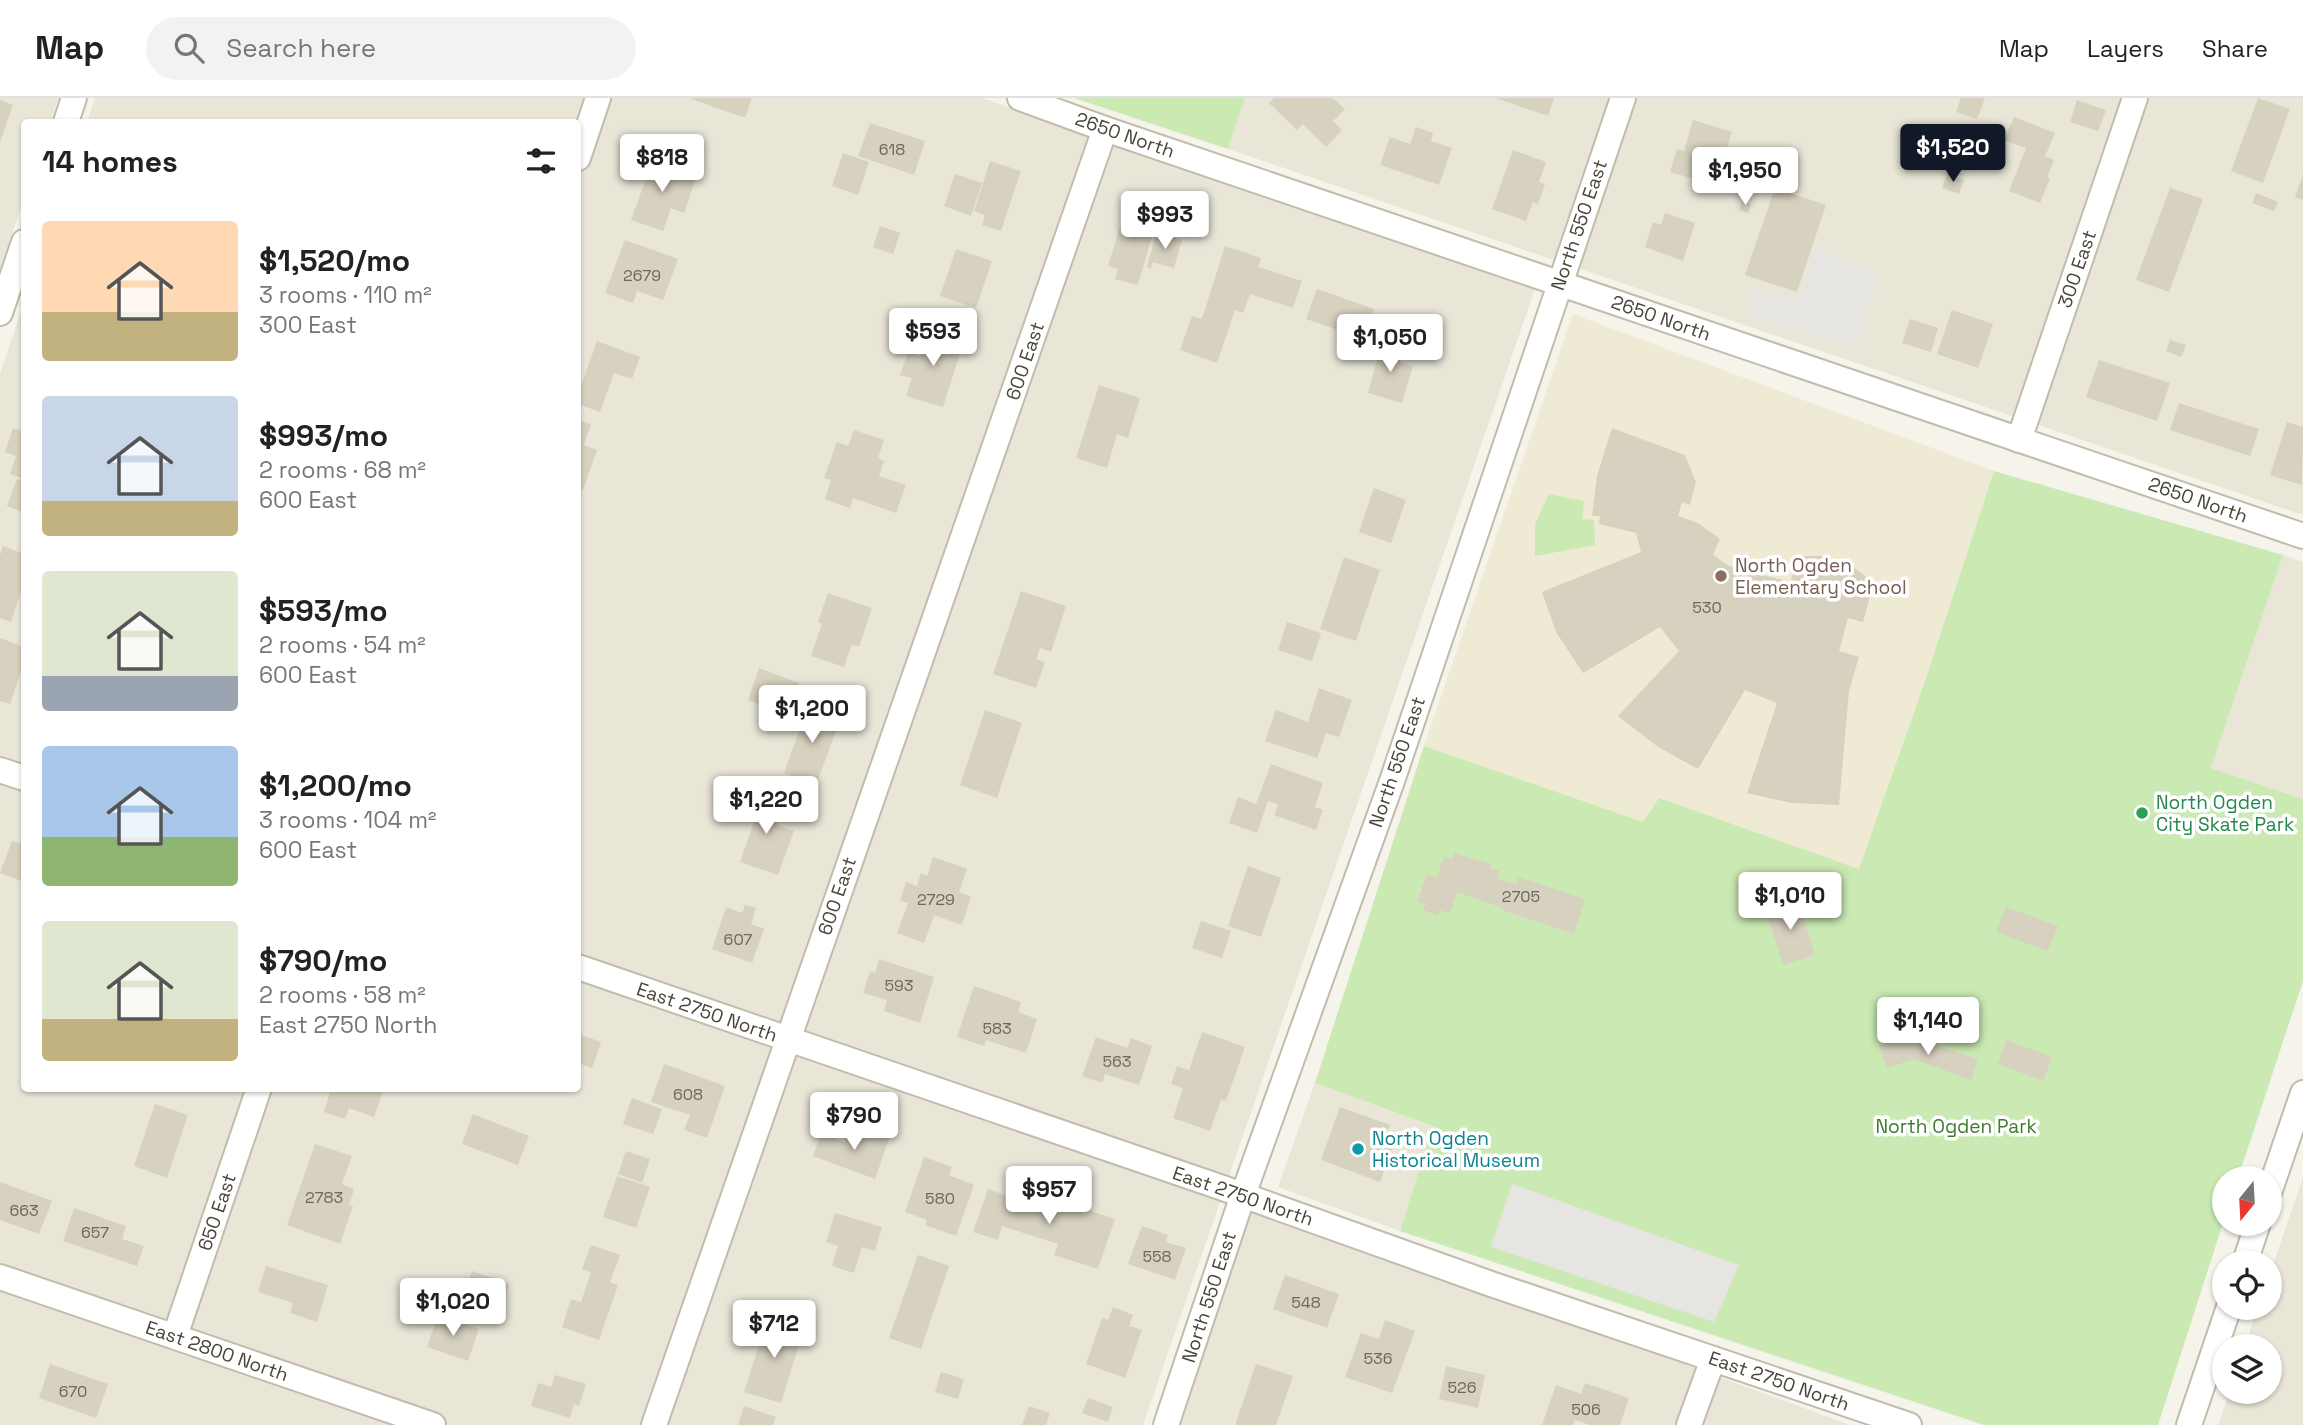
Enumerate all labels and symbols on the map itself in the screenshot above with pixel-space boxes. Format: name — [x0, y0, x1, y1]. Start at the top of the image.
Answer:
street label: 2650 North — [1072, 106, 1178, 164]
pin: $1,520 — [1896, 125, 2010, 184]
pin: $818 — [621, 134, 703, 194]
house number: 618 — [879, 139, 905, 160]
pin: $1,950 — [1688, 148, 1802, 207]
street label: North 550 East — [1545, 156, 1613, 294]
pin: $993 — [1124, 192, 1206, 251]
street label: 300 East — [2052, 227, 2102, 311]
house number: 2679 — [623, 265, 661, 286]
street label: 2650 North — [1608, 289, 1714, 347]
pin: $593 — [892, 308, 974, 368]
pin: $1,050 — [1333, 314, 1447, 374]
street label: 600 East — [1000, 319, 1050, 403]
street label: 2650 North — [2145, 471, 2251, 529]
place label: North Ogden Elementary School — [1735, 553, 1907, 600]
marker: North Ogden Elementary School — [1713, 568, 1729, 584]
house number: 530 — [1692, 597, 1722, 618]
pin: $1,200 — [755, 686, 869, 745]
street label: North 550 East — [1363, 693, 1431, 831]
pin: $1,220 — [709, 776, 823, 836]
place label: North Ogden City Skate Park — [2156, 790, 2294, 837]
marker: North Ogden City Skate Park — [2134, 805, 2150, 821]
street label: 600 East — [812, 854, 862, 938]
pin: $1,010 — [1733, 872, 1847, 932]
house number: 2705 — [1502, 886, 1540, 907]
house number: 2729 — [917, 889, 955, 910]
house number: 607 — [724, 929, 752, 950]
house number: 593 — [884, 975, 914, 996]
street label: East 2750 North — [633, 976, 781, 1048]
pin: $1,140 — [1871, 998, 1985, 1057]
house number: 583 — [982, 1018, 1012, 1039]
house number: 563 — [1102, 1051, 1132, 1072]
house number: 608 — [673, 1084, 703, 1105]
pin: $790 — [813, 1093, 895, 1152]
park label: North Ogden Park — [1875, 1114, 2037, 1139]
place label: North Ogden Historical Museum — [1372, 1126, 1540, 1173]
marker: North Ogden Historical Museum — [1350, 1141, 1366, 1157]
street label: East 2750 North — [1169, 1160, 1317, 1232]
pin: $957 — [1008, 1166, 1090, 1226]
north arrow — [2212, 1166, 2282, 1236]
street label: 650 East — [192, 1170, 242, 1254]
house number: 2783 — [305, 1187, 343, 1208]
house number: 580 — [925, 1188, 955, 1209]
house number: 663 — [9, 1200, 39, 1221]
house number: 657 — [81, 1222, 109, 1243]
street label: North 550 East — [1176, 1228, 1242, 1366]
house number: 558 — [1142, 1246, 1172, 1267]
pin: $1,020 — [396, 1278, 510, 1338]
house number: 548 — [1291, 1292, 1321, 1313]
pin: $712 — [733, 1300, 815, 1360]
street label: East 2800 North — [142, 1315, 292, 1387]
street label: East 2750 North — [1705, 1345, 1853, 1417]
house number: 536 — [1363, 1348, 1393, 1369]
house number: 526 — [1448, 1377, 1476, 1398]
house number: 670 — [59, 1381, 87, 1402]
house number: 506 — [1571, 1399, 1601, 1420]

